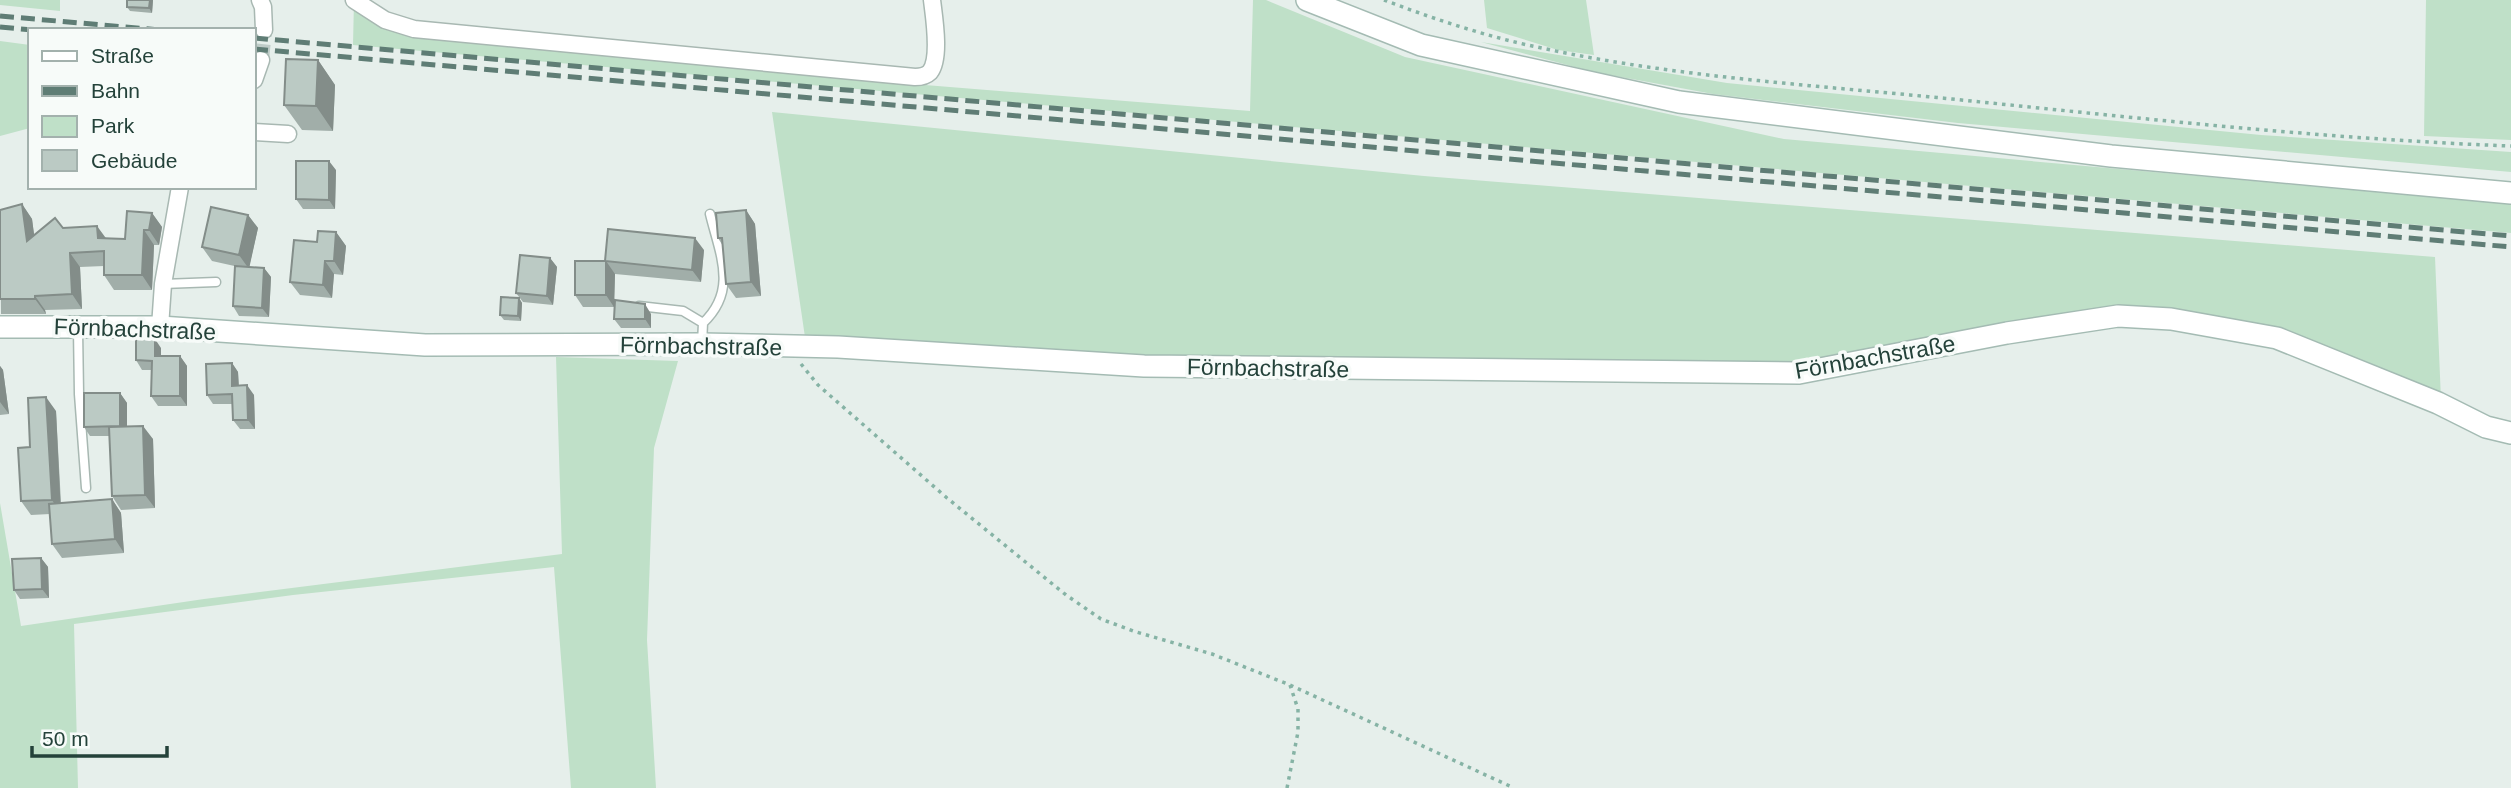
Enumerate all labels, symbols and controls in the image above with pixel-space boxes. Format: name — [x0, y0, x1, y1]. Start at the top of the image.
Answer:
legend — [28, 28, 256, 189]
text: Straße — [91, 44, 154, 67]
text: Bahn — [91, 79, 140, 102]
text: Park — [91, 114, 135, 137]
text: Gebäude — [91, 149, 177, 172]
street label: Förnbachstraße — [53, 313, 217, 345]
street label: Förnbachstraße — [1793, 330, 1957, 384]
street label: Förnbachstraße — [620, 332, 782, 360]
street label: Förnbachstraße — [1187, 354, 1349, 382]
scale bar — [32, 714, 166, 758]
text: 50 m — [42, 727, 89, 750]

